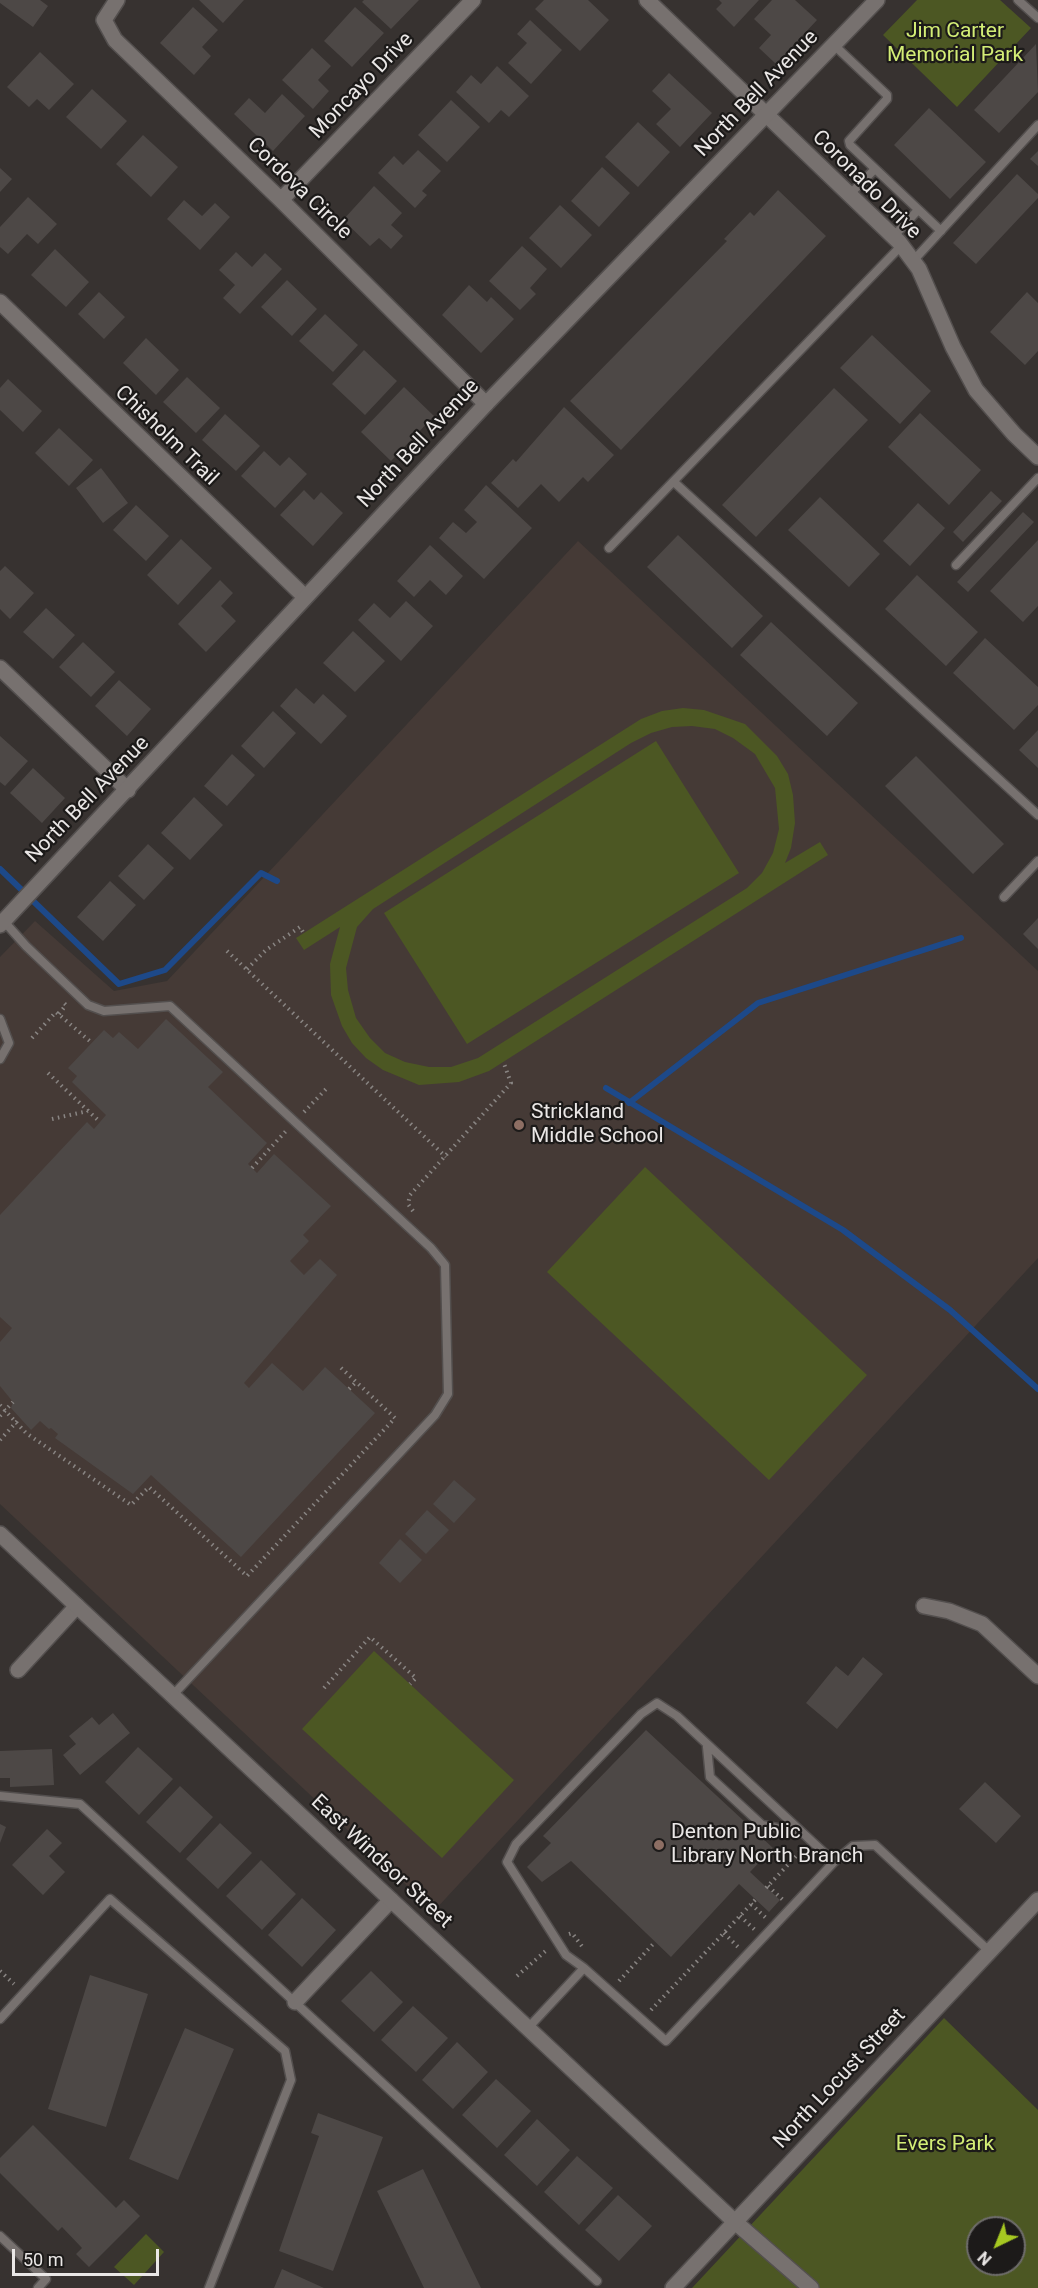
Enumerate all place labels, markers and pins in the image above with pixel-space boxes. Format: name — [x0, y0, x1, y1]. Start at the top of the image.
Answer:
place label: Strickland Middle School — [531, 1100, 664, 1150]
marker: Strickland Middle School — [512, 1118, 526, 1132]
place label: Denton Public Library North Branch — [671, 1820, 863, 1870]
marker: Denton Public Library North Branch — [652, 1838, 666, 1852]

